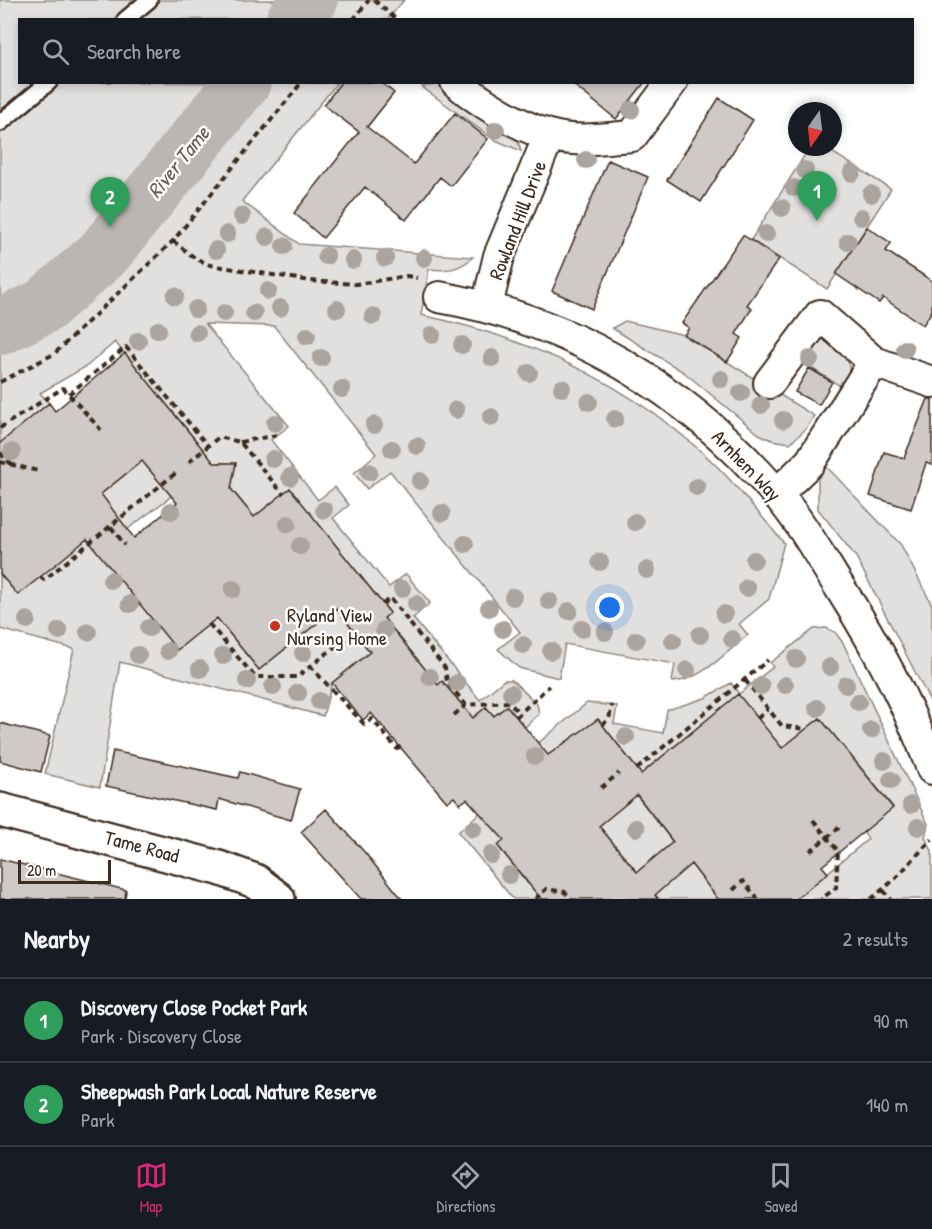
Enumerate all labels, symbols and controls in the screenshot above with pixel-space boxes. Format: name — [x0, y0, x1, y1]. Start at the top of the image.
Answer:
search box — [18, 18, 914, 84]
icon: search — [39, 35, 72, 68]
text: Search here — [87, 36, 181, 66]
north arrow — [788, 102, 842, 156]
water label: River Tame — [140, 119, 217, 204]
street label: Rowland Hill Drive — [482, 156, 552, 284]
pin: 1 — [798, 172, 836, 221]
pin: 2 — [90, 178, 130, 227]
street label: Arnhem Way — [706, 423, 788, 507]
your location — [595, 593, 624, 622]
place label: Ryland View Nursing Home — [287, 601, 387, 651]
marker: Ryland View Nursing Home — [268, 619, 282, 633]
street label: Tame Road — [102, 823, 182, 869]
scale bar — [18, 857, 111, 884]
text: 20 m — [27, 859, 56, 881]
text: Nearby — [24, 921, 90, 956]
text: 2 results — [843, 925, 908, 952]
text: Discovery Close Pocket Park — [81, 992, 307, 1022]
text: 1 — [40, 1007, 47, 1034]
text: 90 m — [874, 1007, 908, 1034]
text: Park · Discovery Close — [81, 1022, 242, 1049]
text: Sheepwash Park Local Nature Reserve — [81, 1076, 377, 1106]
text: 2 — [39, 1091, 48, 1118]
text: 140 m — [866, 1091, 908, 1118]
text: Park — [81, 1106, 114, 1133]
tab: Map — [135, 1159, 168, 1217]
tab: Directions — [437, 1159, 495, 1217]
tab: Saved — [764, 1159, 797, 1217]

